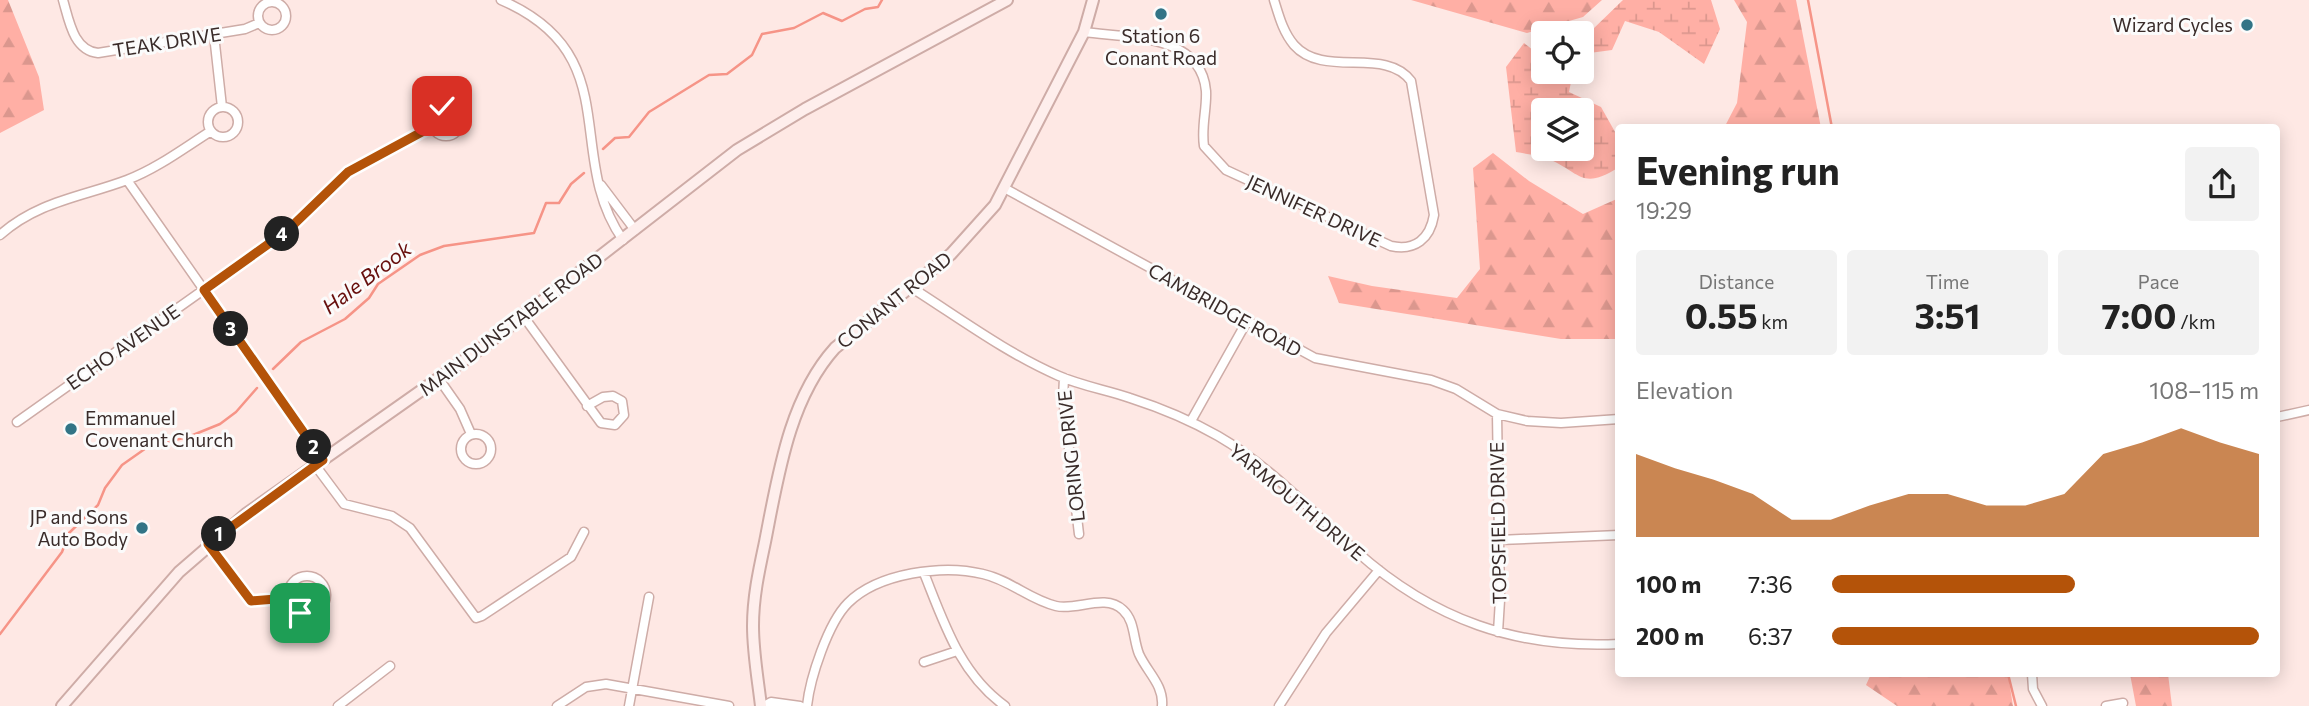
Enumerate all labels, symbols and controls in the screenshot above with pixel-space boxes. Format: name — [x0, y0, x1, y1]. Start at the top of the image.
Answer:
marker: Station 6 Conant Road — [1153, 6, 1169, 22]
place label: Wizard Cycles — [2112, 13, 2233, 36]
marker: Wizard Cycles — [2239, 17, 2255, 33]
map controls — [1531, 21, 1594, 161]
button: locate — [1531, 21, 1594, 84]
street label: TEAK DRIVE — [111, 22, 223, 61]
place label: Station 6 Conant Road — [1105, 24, 1217, 69]
pin — [412, 76, 472, 136]
icon: check — [423, 87, 461, 125]
button: layers — [1531, 98, 1594, 161]
text: Evening run — [1636, 146, 1840, 193]
button: share — [2185, 147, 2259, 221]
street label: JENNIFER DRIVE — [1243, 169, 1385, 252]
text: 19:29 — [1636, 196, 1692, 224]
pin: 4 — [264, 216, 300, 252]
text: 4 — [276, 222, 287, 245]
water label: Hale Brook — [317, 235, 416, 318]
street label: CONANT ROAD — [832, 246, 956, 353]
street label: MAIN DUNSTABLE ROAD — [414, 247, 607, 400]
street label: CAMBRIDGE ROAD — [1144, 258, 1306, 361]
text: Distance — [1699, 270, 1774, 293]
text: Time — [1926, 270, 1969, 293]
text: Pace — [2138, 270, 2179, 293]
text: 0.55 — [1685, 293, 1758, 336]
text: 3:51 — [1915, 293, 1980, 336]
text: 7:00 — [2102, 293, 2177, 336]
street label: ECHO AVENUE — [62, 299, 184, 394]
text: km — [1758, 310, 1788, 333]
text: /km — [2177, 310, 2216, 333]
pin: 3 — [214, 312, 248, 346]
text: 3 — [225, 317, 236, 340]
text: Elevation — [1636, 376, 1733, 404]
text: 108–115 m — [2149, 376, 2259, 404]
street label: LORING DRIVE — [1052, 389, 1089, 523]
place label: Emmanuel Covenant Church — [85, 406, 234, 451]
marker: Emmanuel Covenant Church — [63, 421, 79, 437]
pin: 2 — [296, 430, 332, 464]
text: 2 — [308, 435, 319, 458]
street label: YARMOUTH DRIVE — [1225, 438, 1370, 565]
street label: TOPSFIELD DRIVE — [1485, 442, 1510, 604]
place label: JP and Sons Auto Body — [29, 505, 128, 550]
pin: 1 — [202, 516, 236, 552]
marker: JP and Sons Auto Body — [134, 520, 150, 536]
text: 1 — [214, 522, 223, 545]
text: 100 m — [1636, 570, 1701, 598]
text: 7:36 — [1748, 570, 1793, 598]
pin — [270, 583, 330, 643]
icon: arrive — [281, 594, 319, 632]
text: 200 m — [1636, 622, 1704, 650]
text: 6:37 — [1748, 622, 1793, 650]

